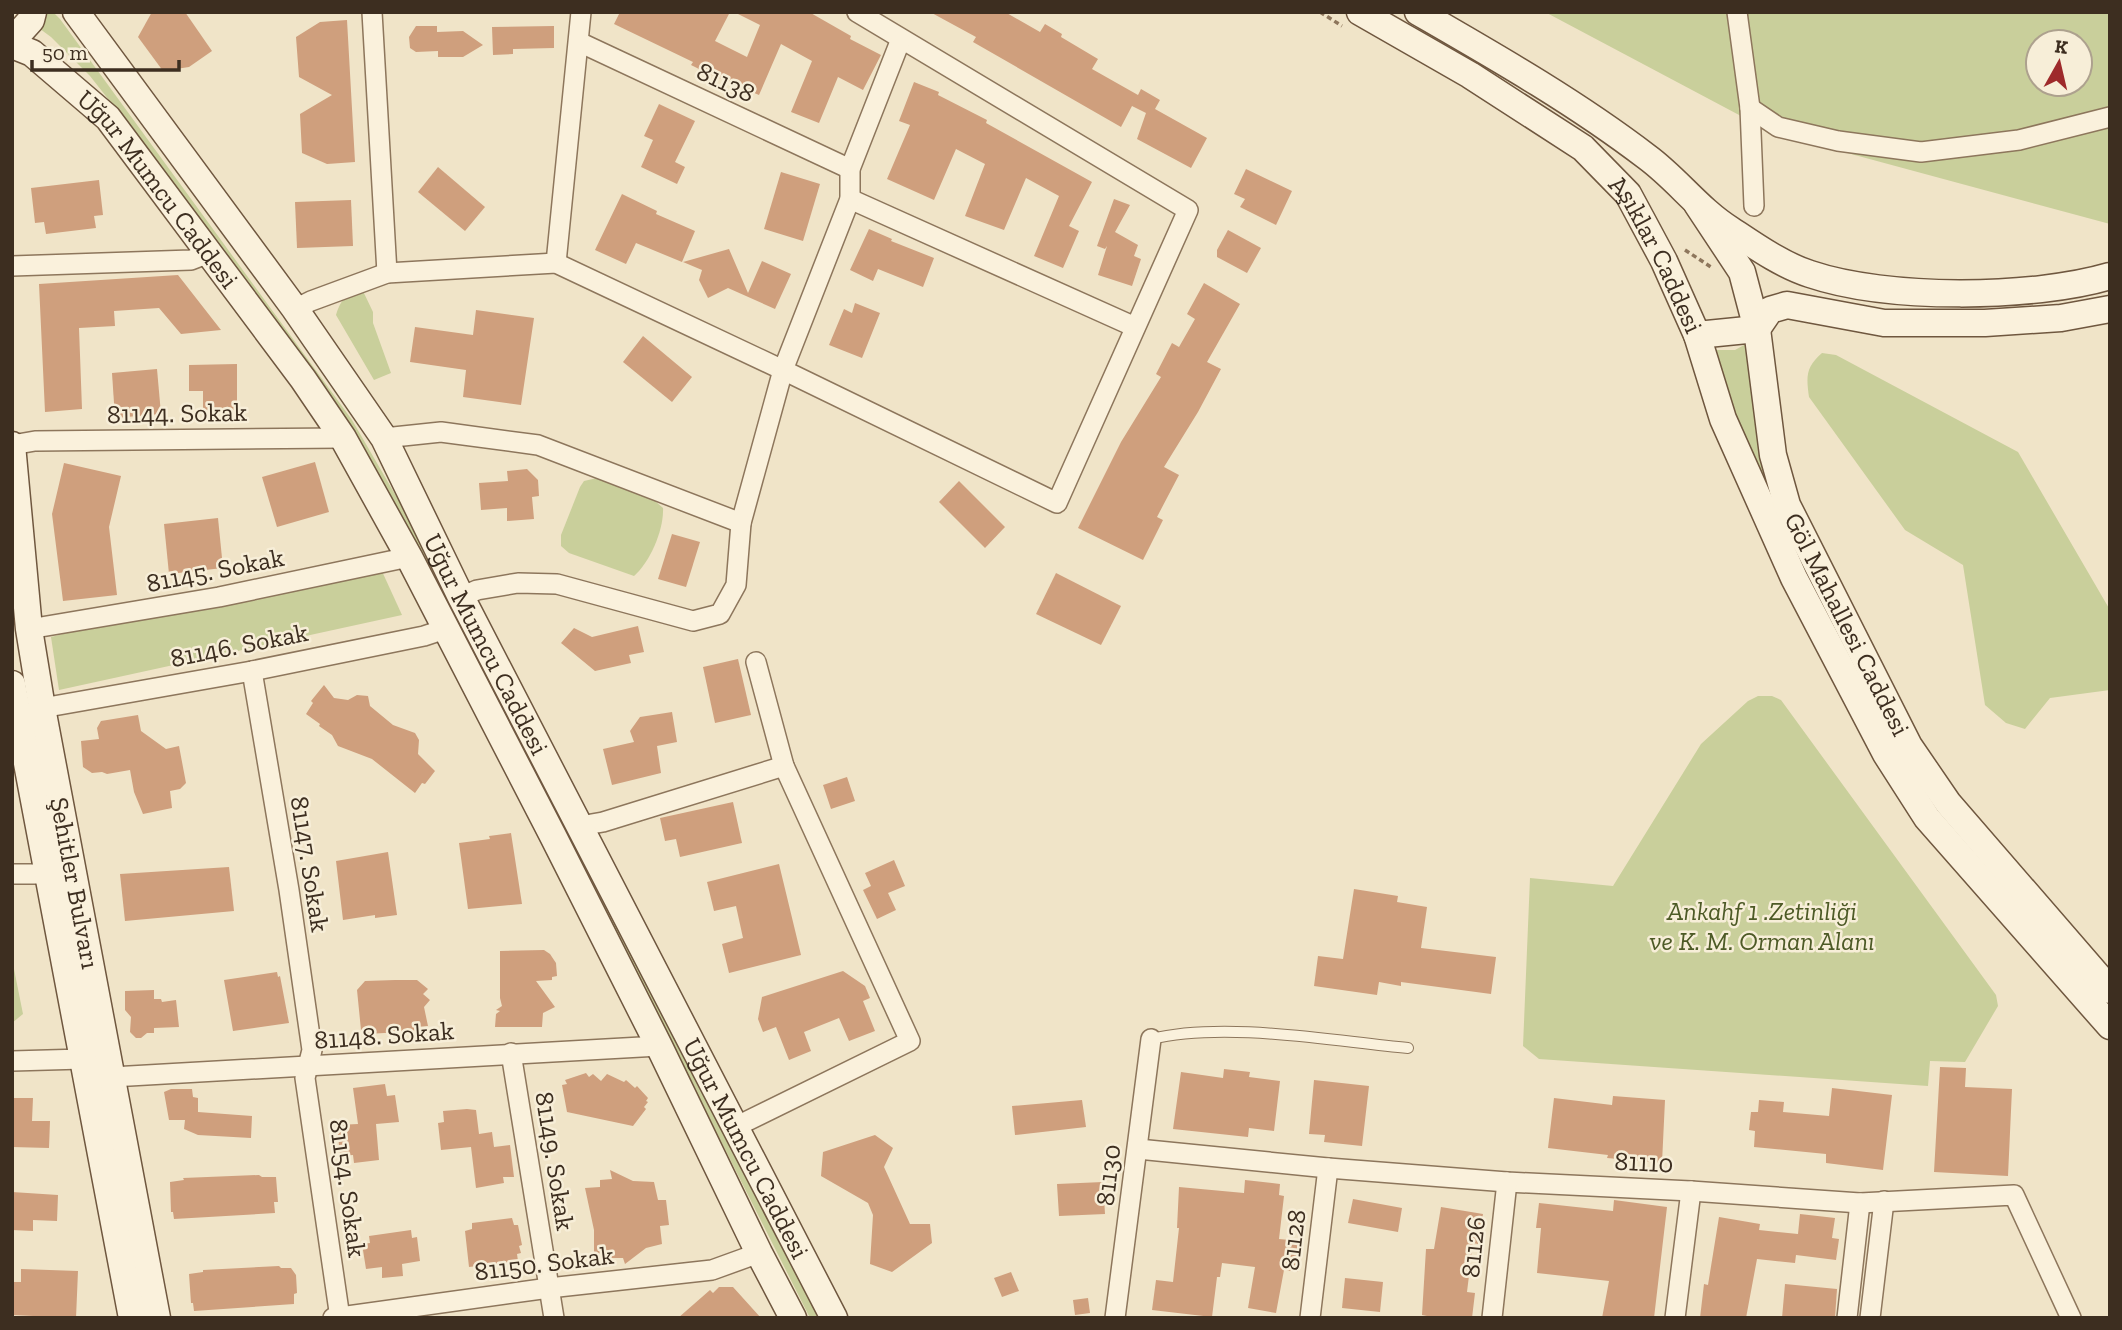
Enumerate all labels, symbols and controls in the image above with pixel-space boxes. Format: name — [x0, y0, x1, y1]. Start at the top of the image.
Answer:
scale bar — [32, 28, 178, 72]
north arrow — [2024, 28, 2094, 98]
text: K — [2053, 34, 2069, 59]
text: 50 m — [42, 40, 88, 65]
street label: 81138 — [692, 55, 760, 109]
street label: Uğur Mumcu Caddesi — [71, 83, 246, 295]
street label: Aşıklar Caddesi — [1602, 168, 1710, 338]
street label: 81144. Sokak — [107, 396, 248, 430]
street label: Göl Mahallesi Caddesi — [1778, 507, 1917, 741]
street label: Uğur Mumcu Caddesi — [417, 528, 556, 760]
street label: 81145. Sokak — [143, 541, 287, 599]
street label: 81146. Sokak — [167, 616, 311, 674]
street label: 81147. Sokak — [283, 794, 337, 935]
street label: Şehitler Bulvarı — [43, 795, 107, 972]
park label: Ankahf 1 .Zetinliği ve K. M. Orman Alanı — [1649, 895, 1875, 957]
street label: 81148. Sokak — [313, 1014, 455, 1056]
street label: Uğur Mumcu Caddesi — [676, 1033, 816, 1264]
street label: 81149. Sokak — [528, 1089, 582, 1233]
street label: 81154. Sokak — [322, 1117, 374, 1260]
street label: 81130 — [1088, 1142, 1128, 1208]
street label: 81110 — [1614, 1144, 1674, 1180]
street label: 81128 — [1273, 1208, 1313, 1272]
street label: 81126 — [1454, 1215, 1492, 1279]
street label: 81150. Sokak — [473, 1239, 616, 1287]

